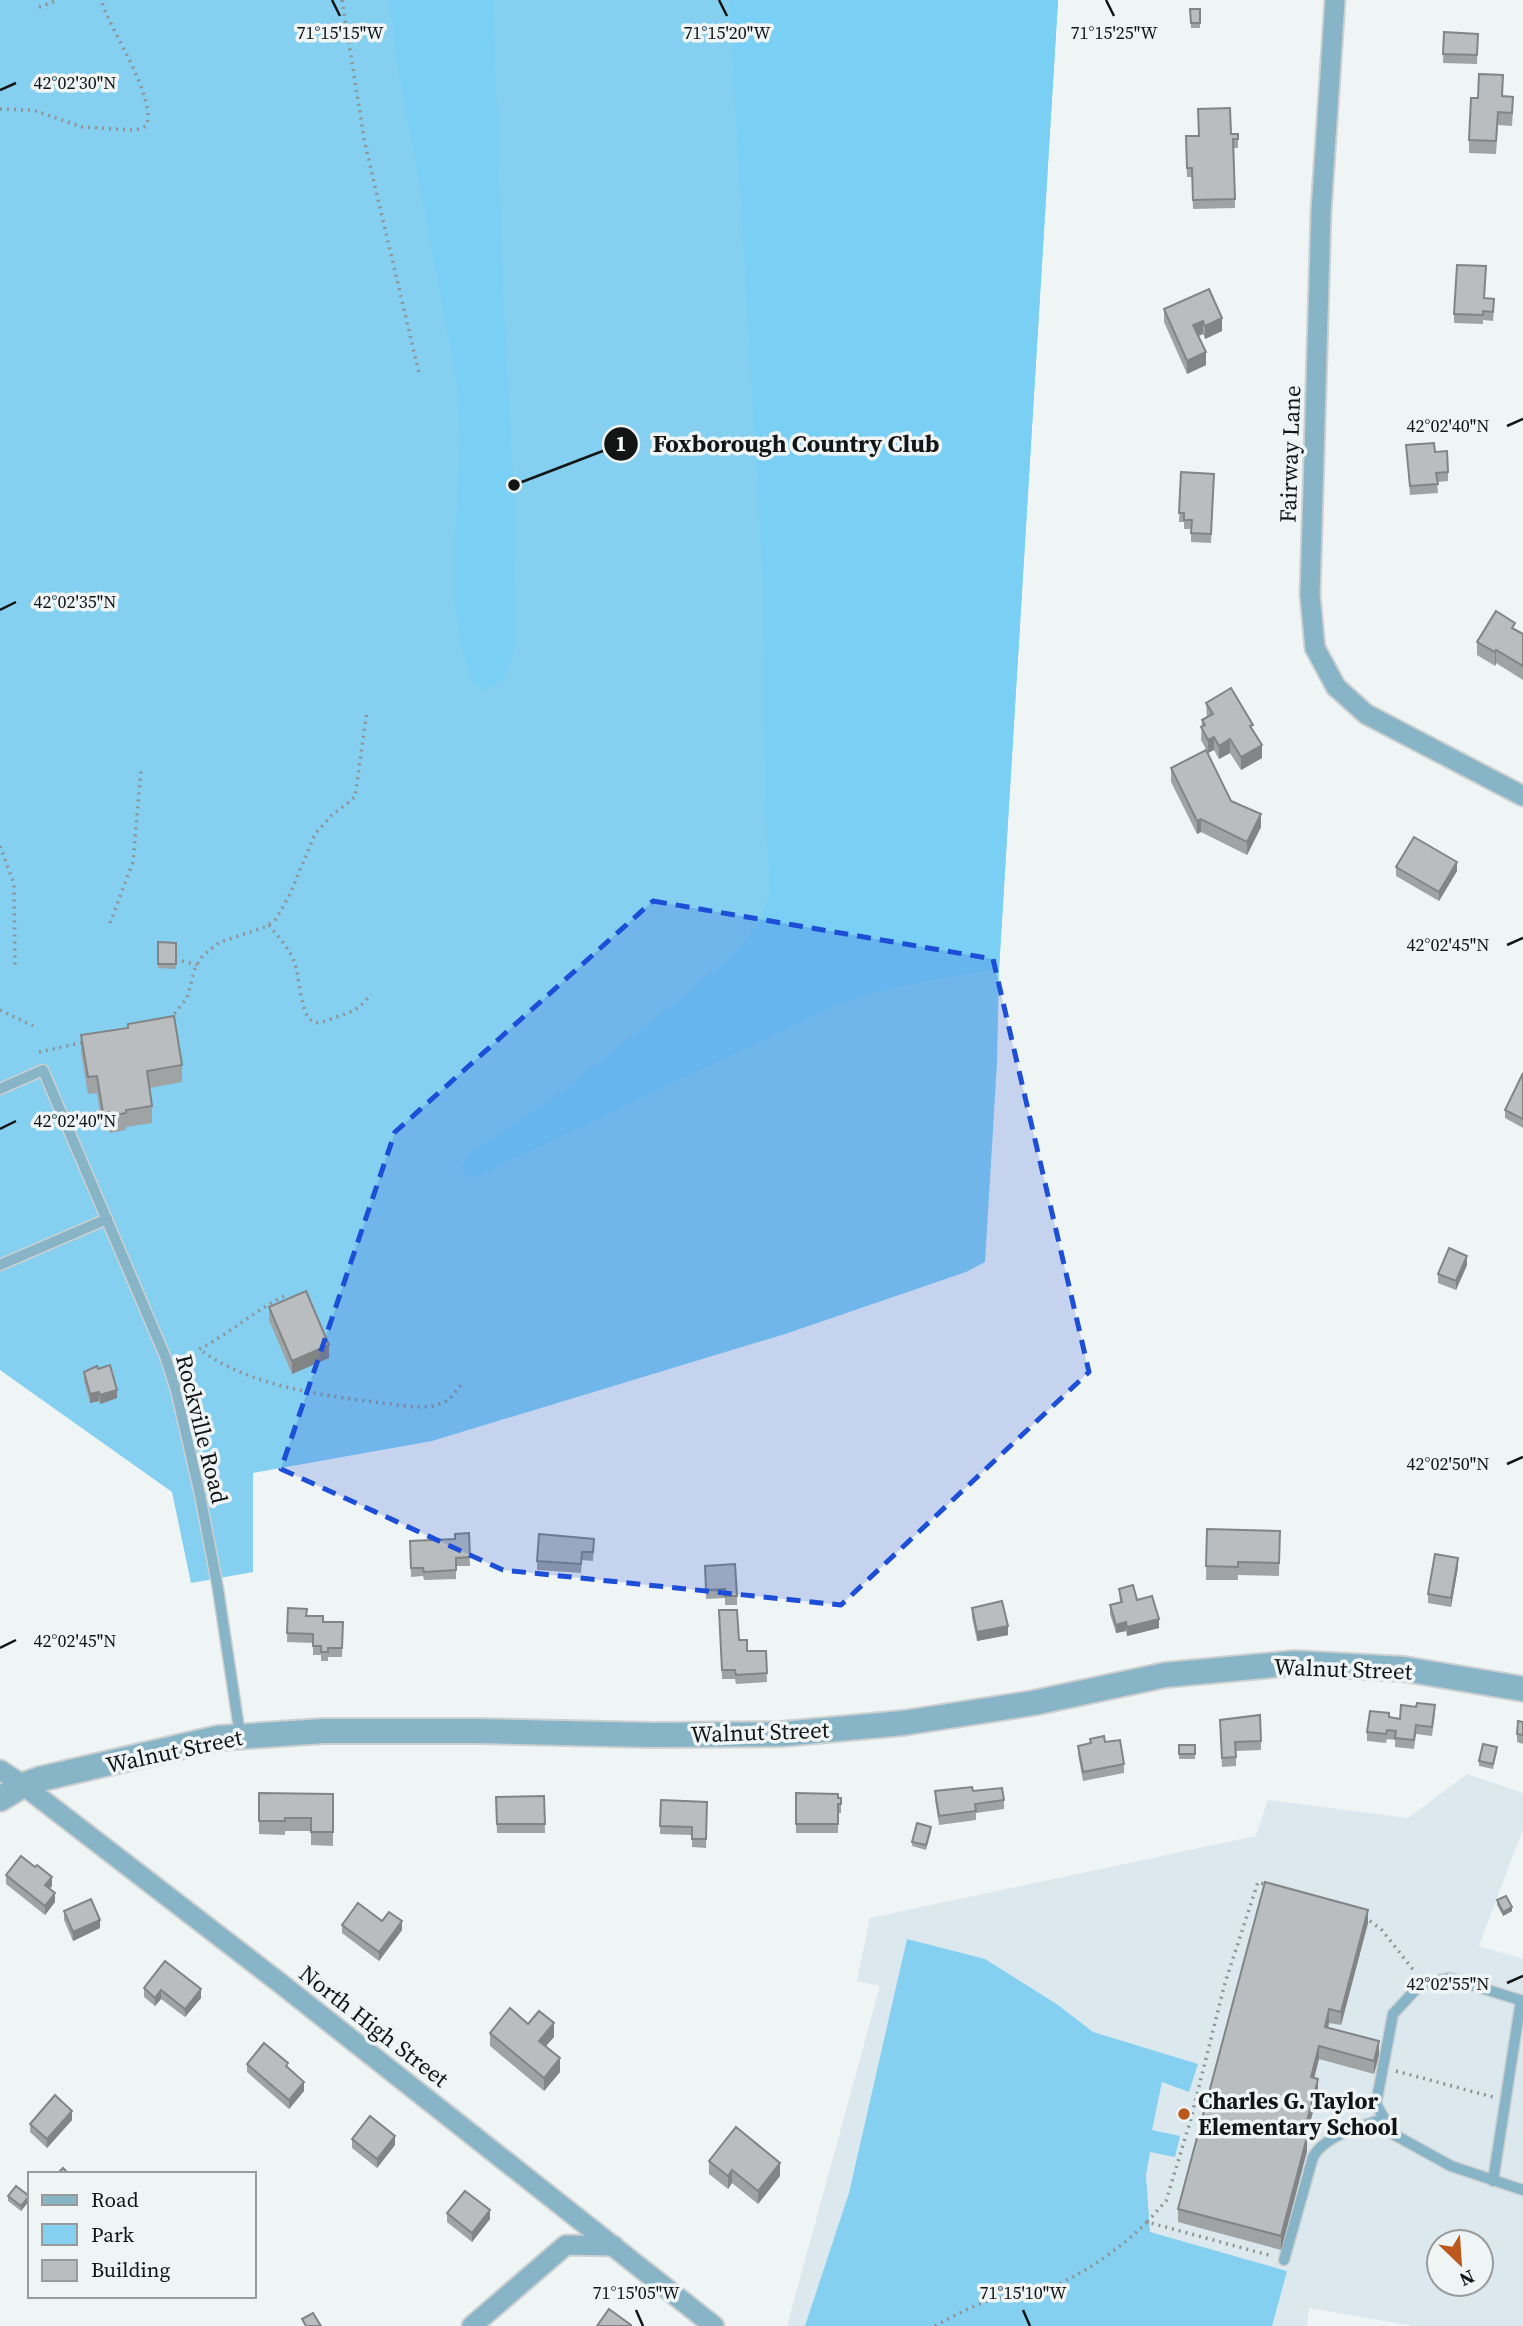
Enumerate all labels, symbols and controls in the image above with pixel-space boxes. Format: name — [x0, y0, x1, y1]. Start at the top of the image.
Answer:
text: 71°15'15"W — [297, 20, 384, 45]
text: 71°15'20"W — [684, 20, 771, 45]
text: 71°15'25"W — [1071, 20, 1158, 45]
text: 42°02'30"N — [34, 70, 116, 95]
street label: Fairway Lane — [1272, 385, 1308, 523]
text: 42°02'40"N — [1407, 413, 1489, 438]
callout: Foxborough Country Club — [604, 421, 953, 466]
text: Foxborough Country Club — [653, 427, 939, 460]
text: 1 — [615, 429, 627, 458]
text: 42°02'35"N — [34, 589, 116, 614]
text: 42°02'45"N — [1407, 932, 1489, 957]
text: 42°02'40"N — [34, 1108, 116, 1133]
street label: Rockville Road — [168, 1351, 236, 1507]
text: 42°02'50"N — [1407, 1451, 1489, 1476]
text: 42°02'45"N — [34, 1628, 116, 1653]
street label: Walnut Street — [1273, 1651, 1413, 1687]
street label: Walnut Street — [690, 1714, 830, 1750]
street label: Walnut Street — [103, 1721, 246, 1781]
street label: North High Street — [293, 1958, 456, 2095]
text: 42°02'55"N — [1407, 1971, 1489, 1996]
place label: Charles G. Taylor Elementary School — [1198, 2085, 1398, 2143]
marker: Charles G. Taylor Elementary School — [1176, 2106, 1192, 2122]
legend — [28, 2172, 256, 2298]
text: Road — [91, 2185, 139, 2214]
text: Park — [91, 2220, 135, 2249]
north arrow — [1425, 2228, 1495, 2298]
text: Building — [91, 2255, 170, 2284]
text: N — [1455, 2264, 1479, 2293]
text: 71°15'05"W — [593, 2280, 680, 2305]
text: 71°15'10"W — [980, 2280, 1067, 2305]

